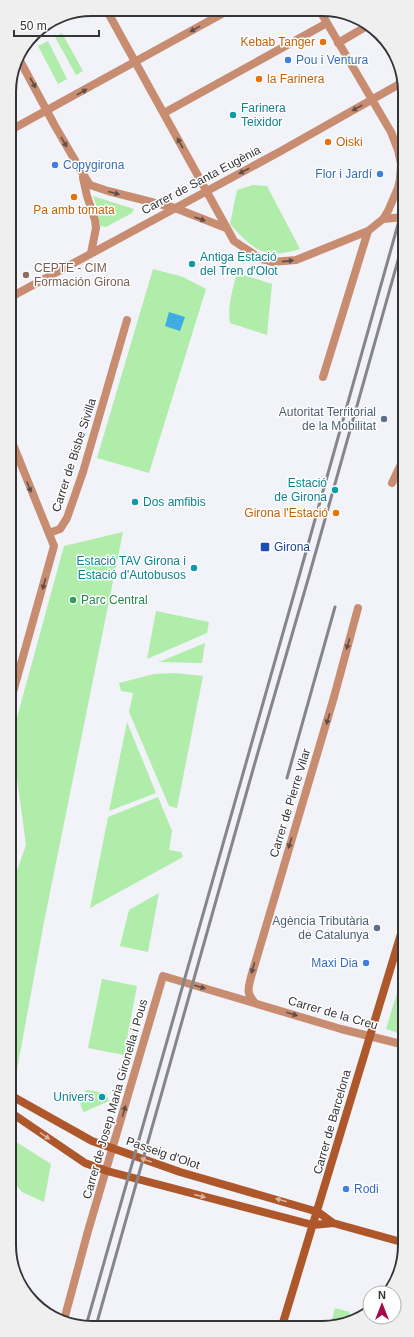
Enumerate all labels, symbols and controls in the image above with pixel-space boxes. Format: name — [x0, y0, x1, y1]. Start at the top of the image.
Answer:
scale bar — [14, 12, 99, 38]
text: 50 m — [20, 19, 47, 33]
one-way arrow — [189, 25, 201, 32]
place label: Kebab Tanger — [240, 35, 315, 49]
marker: Kebab Tanger — [318, 37, 328, 47]
place label: Pou i Ventura — [296, 53, 368, 67]
marker: Pou i Ventura — [283, 55, 293, 65]
place label: la Farinera — [267, 72, 325, 86]
marker: la Farinera — [254, 74, 264, 84]
one-way arrow — [29, 78, 36, 89]
one-way arrow — [76, 88, 87, 95]
place label: Farinera Teixidor — [241, 101, 286, 129]
one-way arrow — [351, 104, 363, 111]
marker: Farinera Teixidor — [228, 110, 238, 120]
place label: Oiski — [336, 135, 363, 149]
one-way arrow — [61, 136, 68, 148]
one-way arrow — [177, 137, 184, 149]
marker: Oiski — [323, 137, 333, 147]
street label: Carrer de Santa Eugènia — [139, 143, 263, 217]
place label: Copygirona — [63, 158, 125, 172]
marker: Copygirona — [50, 160, 60, 170]
place label: Flor i Jardí — [315, 167, 373, 181]
one-way arrow — [238, 168, 250, 174]
marker: Flor i Jardí — [375, 169, 385, 179]
one-way arrow — [108, 190, 120, 196]
marker: Pa amb tomata — [69, 192, 79, 202]
place label: Pa amb tomata — [33, 203, 115, 217]
one-way arrow — [195, 216, 207, 222]
place label: Antiga Estació del Tren d'Olot — [200, 250, 278, 278]
one-way arrow — [282, 257, 294, 264]
marker: Antiga Estació del Tren d'Olot — [187, 259, 197, 269]
place label: CEPTE - CIM Formación Girona — [34, 261, 130, 289]
marker: CEPTE - CIM Formación Girona — [21, 270, 31, 280]
street label: Carrer de Bisbe Sivilla — [49, 396, 99, 514]
place label: Autoritat Territorial de la Mobilitat — [279, 405, 377, 433]
marker: Autoritat Territorial de la Mobilitat — [379, 414, 389, 424]
place label: Estació de Girona — [274, 476, 327, 504]
one-way arrow — [27, 481, 33, 493]
marker: Estació de Girona — [330, 485, 340, 495]
place label: Dos amfibis — [143, 495, 206, 509]
marker: Dos amfibis — [130, 497, 140, 507]
place label: Girona l'Estació — [244, 506, 328, 520]
marker: Girona l'Estació — [331, 508, 341, 518]
place label: Girona — [274, 540, 310, 554]
marker: Girona — [259, 541, 271, 553]
place label: Estació TAV Girona i Estació d'Autobusos — [77, 554, 186, 582]
marker: Estació TAV Girona i Estació d'Autobusos — [189, 563, 199, 573]
one-way arrow — [41, 578, 47, 590]
place label: Parc Central — [81, 593, 148, 607]
marker: Parc Central — [68, 595, 78, 605]
one-way arrow — [345, 639, 351, 651]
one-way arrow — [325, 713, 331, 725]
street label: Carrer de Pierre Vilar — [267, 747, 313, 859]
one-way arrow — [287, 837, 293, 849]
place label: Agència Tributària de Catalunya — [272, 914, 369, 942]
marker: Agència Tributària de Catalunya — [372, 923, 382, 933]
place label: Maxi Dia — [311, 956, 358, 970]
marker: Maxi Dia — [361, 958, 371, 968]
one-way arrow — [250, 962, 256, 974]
one-way arrow — [195, 984, 207, 990]
street label: Carrer de la Creu — [287, 993, 379, 1033]
street label: Carrer de Josep Maria Gironella i Pous — [80, 997, 150, 1201]
one-way arrow — [287, 1011, 299, 1017]
street label: Carrer de Barcelona — [310, 1068, 354, 1176]
place label: Univers — [53, 1090, 94, 1104]
marker: Univers — [97, 1092, 107, 1102]
one-way arrow — [121, 1105, 127, 1117]
one-way arrow — [40, 1132, 50, 1140]
street label: Passeig d'Olot — [124, 1134, 202, 1172]
one-way arrow — [140, 1157, 152, 1163]
place label: Rodi — [354, 1182, 379, 1196]
marker: Rodi — [341, 1184, 351, 1194]
one-way arrow — [194, 1193, 207, 1199]
one-way arrow — [274, 1197, 286, 1203]
north arrow — [362, 1285, 402, 1325]
text: N — [378, 1289, 386, 1301]

